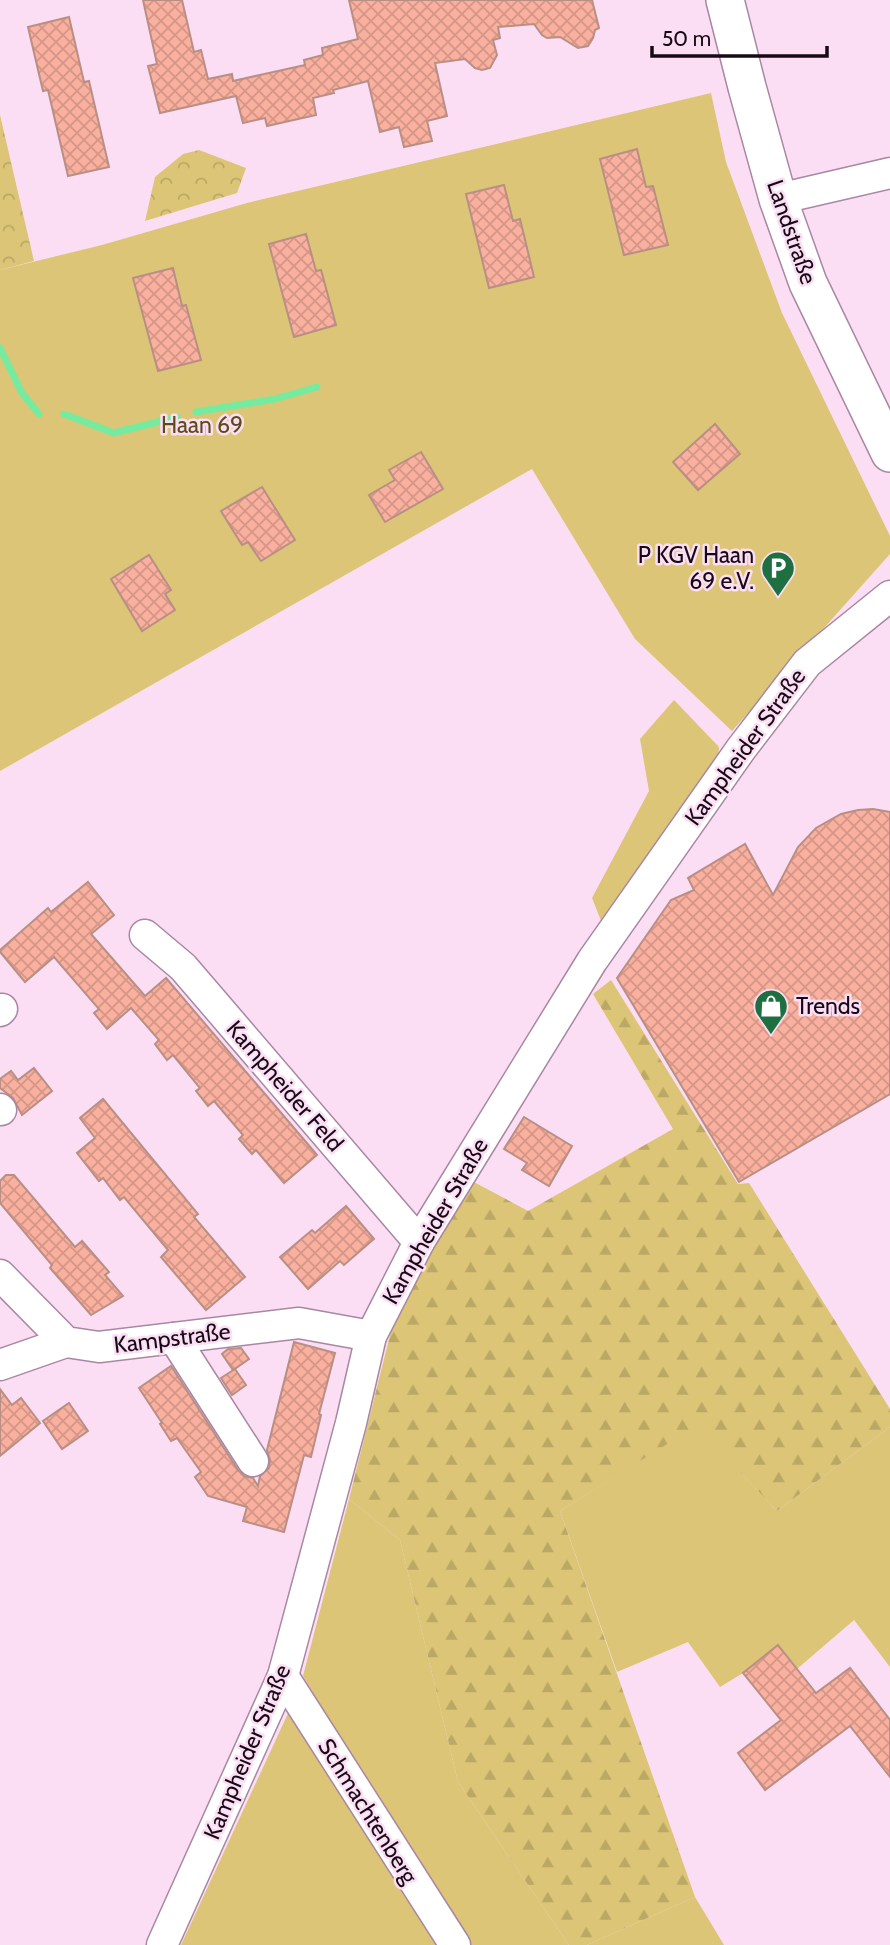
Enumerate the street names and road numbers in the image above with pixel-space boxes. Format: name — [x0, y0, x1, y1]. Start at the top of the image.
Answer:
street label: Landstraße — [761, 176, 823, 288]
street label: Kampheider Straße — [679, 663, 811, 831]
street label: Kampheider Feld — [221, 1015, 349, 1157]
street label: Kampheider Straße — [376, 1133, 494, 1309]
street label: Kampstraße — [112, 1317, 232, 1359]
street label: Kampheider Straße — [198, 1660, 297, 1844]
street label: Schmachtenberg — [312, 1733, 424, 1889]

